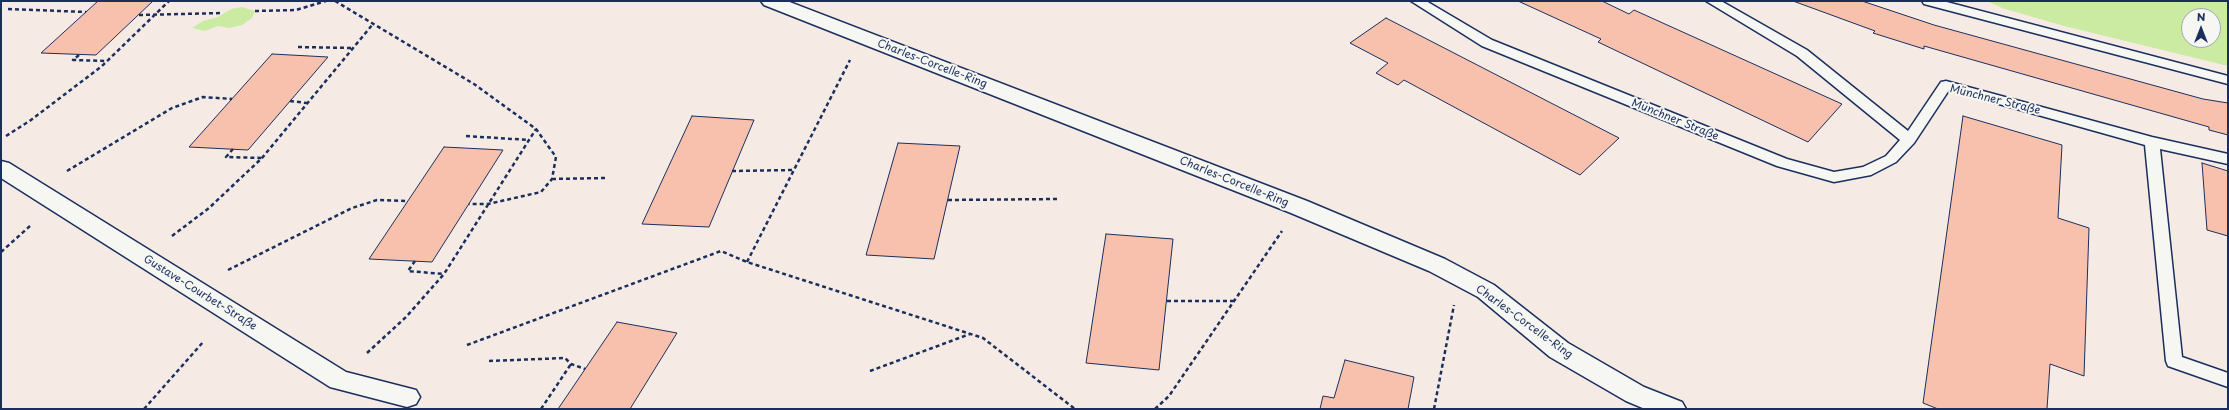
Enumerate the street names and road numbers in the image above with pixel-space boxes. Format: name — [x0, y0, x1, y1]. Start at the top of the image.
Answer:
street label: Charles-Corcelle-Ring — [875, 37, 989, 91]
street label: Münchner Straße — [1948, 82, 2042, 118]
street label: Münchner Straße — [1629, 96, 1721, 144]
street label: Charles-Corcelle-Ring — [1177, 154, 1291, 210]
street label: Gustave-Courbet-Straße — [141, 253, 259, 333]
street label: Charles-Corcelle-Ring — [1473, 282, 1575, 362]

